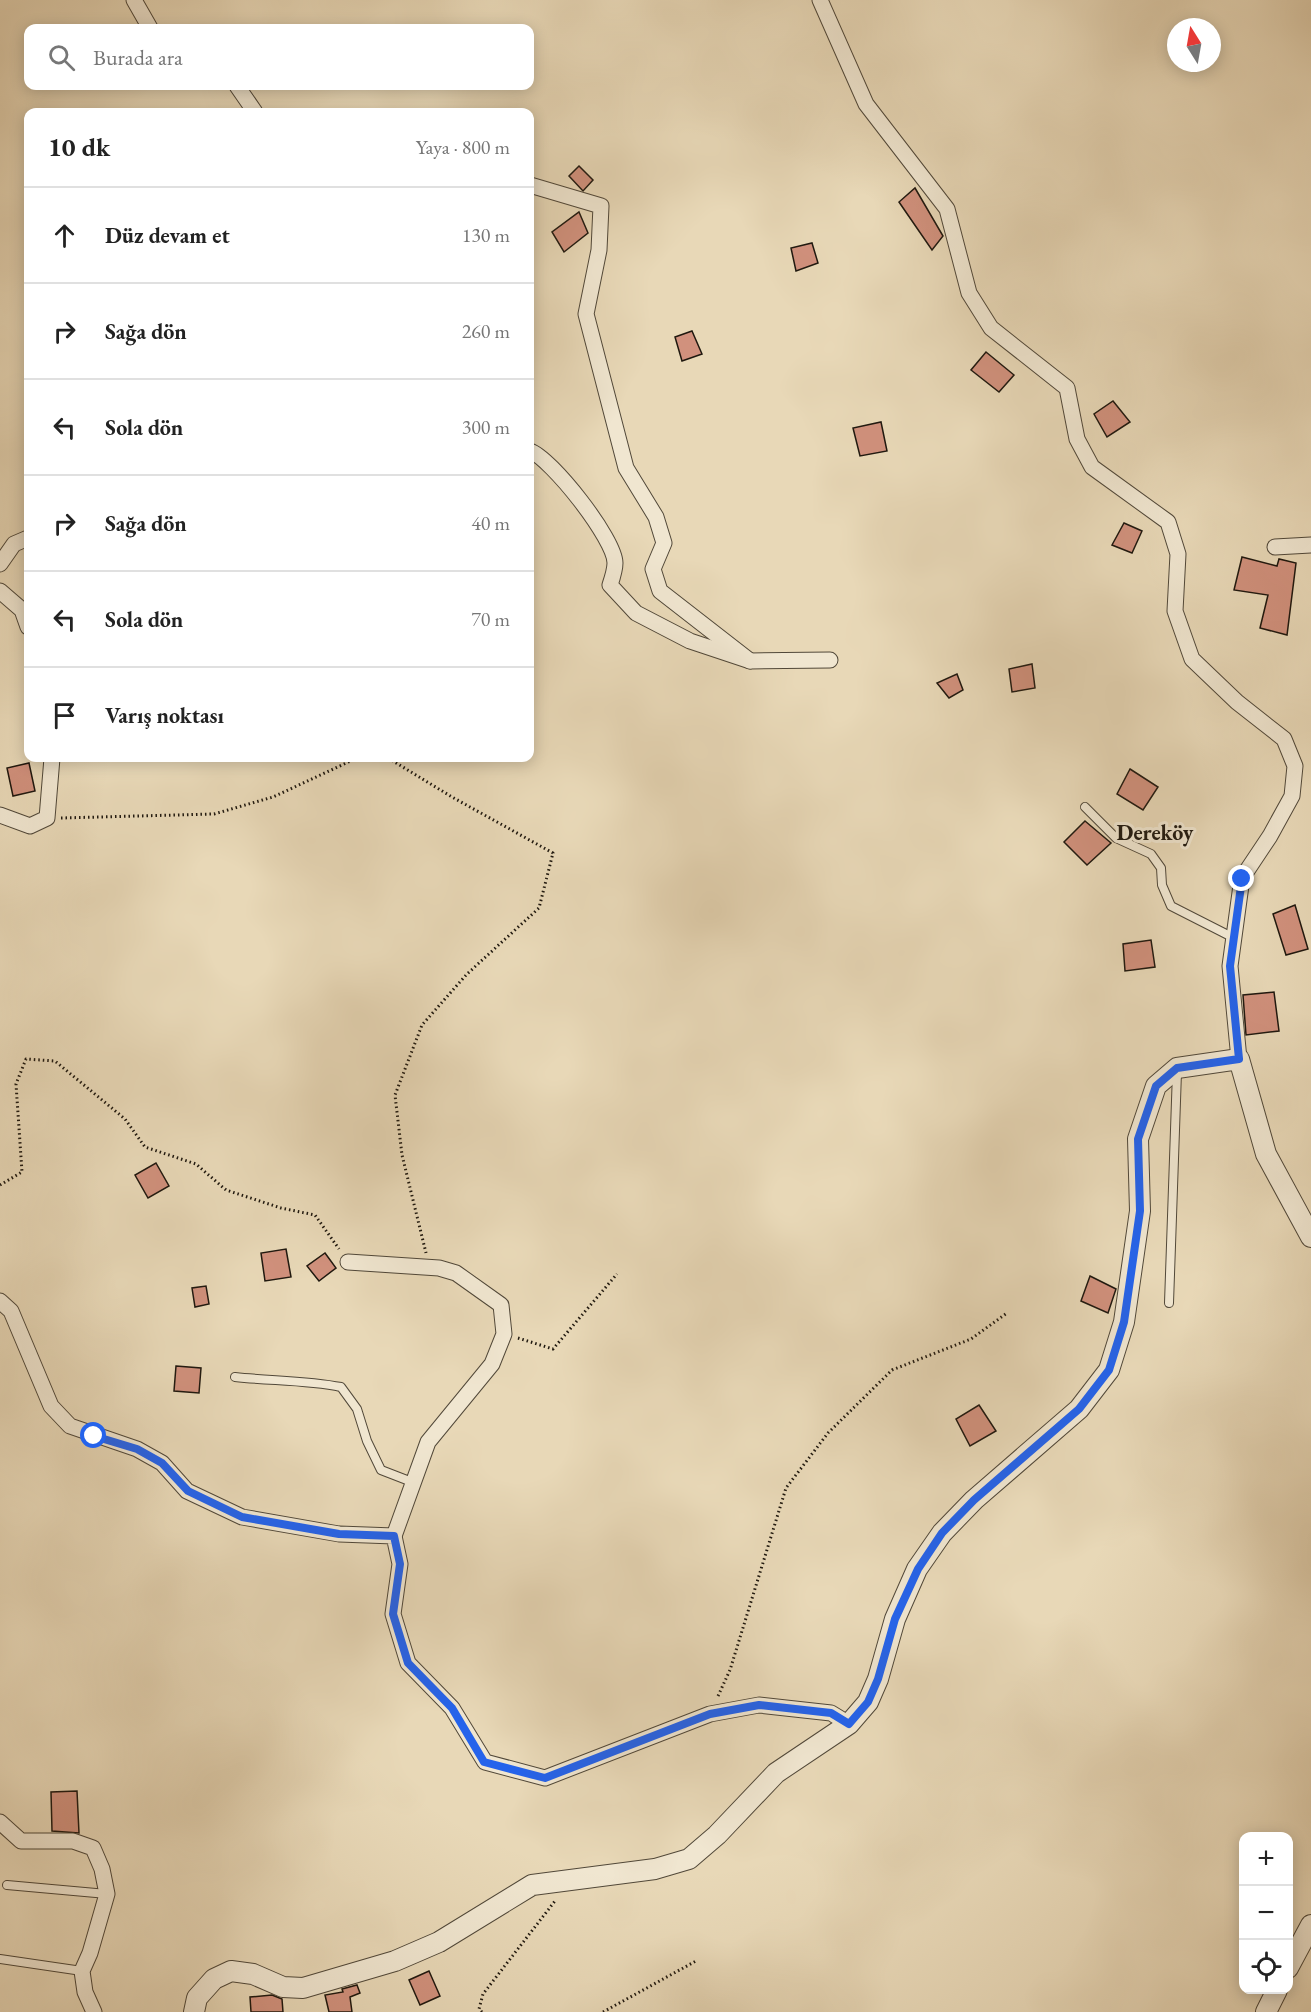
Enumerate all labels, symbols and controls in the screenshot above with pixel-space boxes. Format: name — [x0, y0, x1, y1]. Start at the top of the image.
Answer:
north arrow — [1167, 18, 1221, 72]
search box — [24, 24, 534, 90]
icon: search — [45, 41, 78, 74]
text: Burada ara — [93, 43, 183, 72]
text: 10 dk — [48, 130, 110, 164]
text: Yaya · 800 m — [416, 134, 510, 160]
icon: ahead — [48, 219, 81, 252]
text: Düz devam et — [105, 221, 230, 250]
text: 130 m — [462, 222, 510, 248]
icon: right — [48, 315, 81, 348]
text: Sağa dön — [105, 317, 187, 346]
text: 260 m — [462, 318, 510, 344]
icon: left — [48, 411, 81, 444]
text: Sola dön — [105, 413, 183, 442]
text: 300 m — [462, 414, 510, 440]
icon: right — [48, 507, 81, 540]
text: Sağa dön — [105, 509, 187, 538]
text: 40 m — [471, 510, 510, 536]
icon: left — [48, 603, 81, 636]
text: Sola dön — [105, 605, 183, 634]
text: 70 m — [471, 606, 510, 632]
icon: arrive — [48, 699, 81, 732]
text: Varış noktası — [105, 701, 224, 730]
district label: Dereköy — [1117, 818, 1194, 847]
route end — [1228, 865, 1254, 891]
route start — [80, 1422, 106, 1448]
map controls — [1239, 1832, 1293, 1994]
button: + — [1239, 1832, 1293, 1886]
button: − — [1239, 1886, 1293, 1940]
button: locate — [1239, 1940, 1293, 1994]

